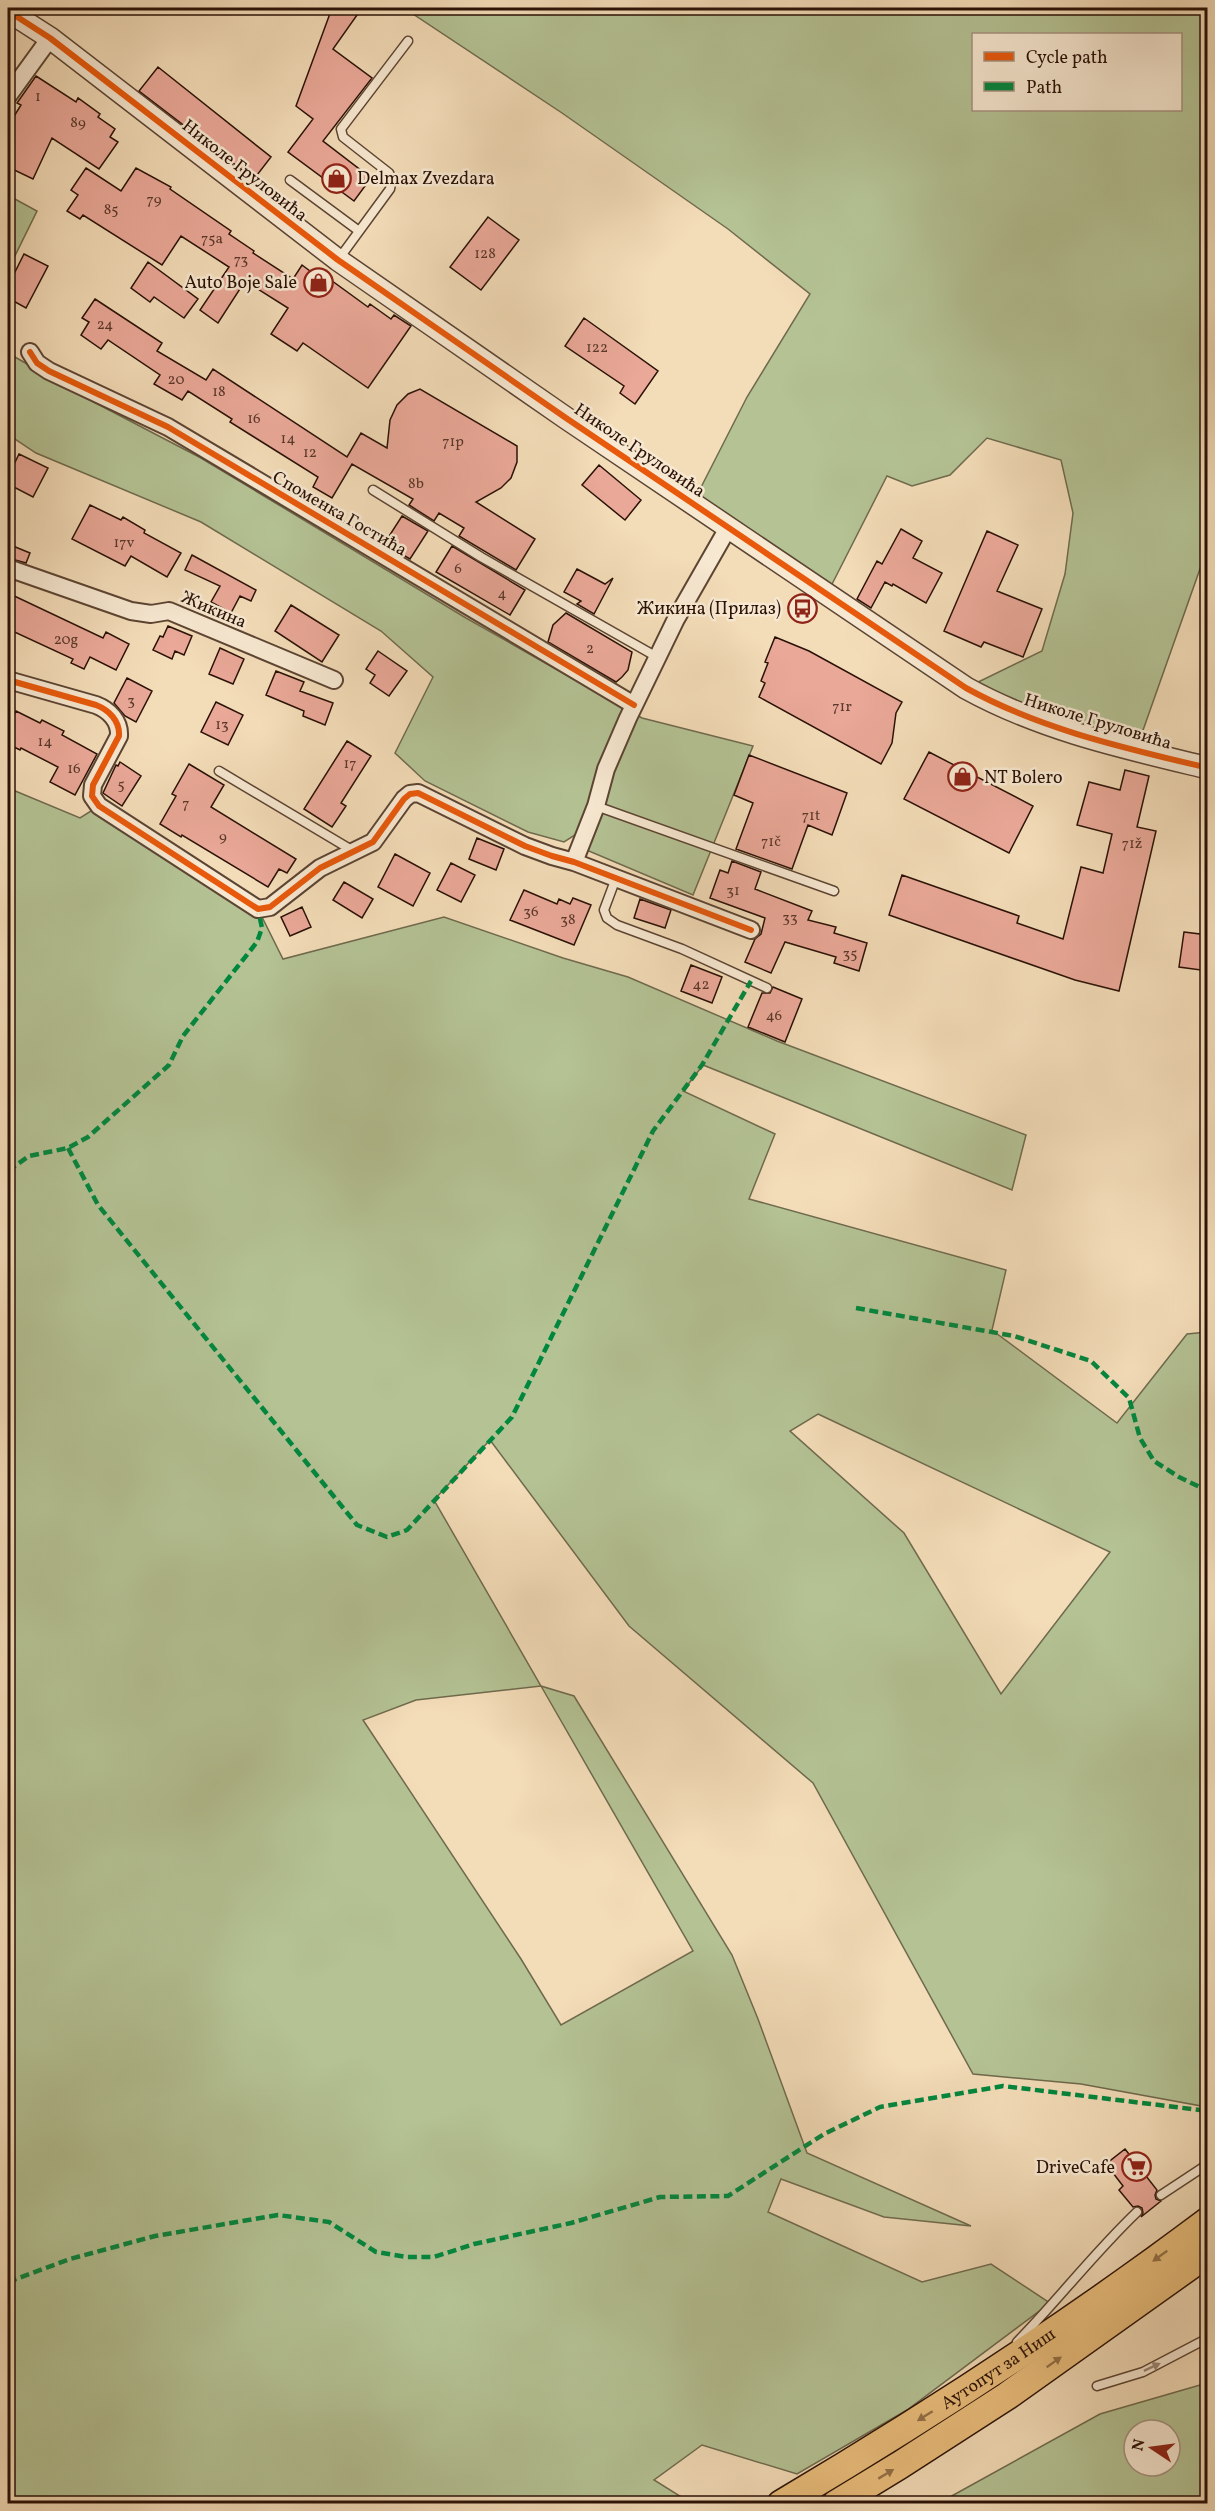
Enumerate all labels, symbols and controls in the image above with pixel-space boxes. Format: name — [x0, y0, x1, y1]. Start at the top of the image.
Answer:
legend — [972, 33, 1182, 111]
text: Cycle path — [1026, 46, 1108, 71]
text: Path — [1026, 76, 1062, 101]
house number: 1 — [35, 87, 41, 108]
house number: 89 — [70, 113, 86, 134]
street label: Николе Груловића — [176, 114, 312, 228]
shop icon: Delmax Zvezdara — [320, 162, 352, 194]
place label: Delmax Zvezdara — [357, 167, 495, 192]
house number: 79 — [147, 190, 162, 211]
house number: 85 — [104, 200, 118, 221]
house number: 75a — [201, 229, 223, 250]
house number: 128 — [474, 244, 496, 265]
house number: 73 — [234, 250, 248, 271]
shop icon: Auto Boje Sale — [302, 266, 334, 298]
place label: Auto Boje Sale — [184, 271, 297, 296]
house number: 24 — [97, 315, 113, 336]
house number: 122 — [586, 338, 608, 359]
house number: 20 — [168, 370, 184, 391]
house number: 18 — [212, 382, 226, 403]
street label: Николе Груловића — [569, 398, 710, 504]
house number: 16 — [247, 409, 261, 430]
house number: 14 — [281, 429, 295, 450]
house number: 71p — [442, 432, 464, 453]
house number: 12 — [303, 443, 317, 464]
street label: Споменка Гостића — [267, 466, 411, 563]
house number: 8b — [408, 474, 424, 495]
house number: 17v — [113, 533, 135, 554]
house number: 6 — [454, 559, 462, 580]
house number: 4 — [498, 584, 507, 605]
street label: Жикина — [177, 585, 250, 635]
bus stop icon: Жикина (Прилаз) — [786, 592, 818, 624]
place label: Жикина (Прилаз) — [637, 597, 781, 622]
house number: 20g — [54, 630, 79, 651]
house number: 2 — [586, 639, 594, 660]
street label: Николе Груловића — [1021, 688, 1175, 757]
house number: 3 — [127, 691, 135, 712]
house number: 71r — [832, 697, 852, 718]
house number: 13 — [215, 715, 229, 736]
house number: 14 — [38, 732, 52, 753]
house number: 17 — [343, 754, 357, 775]
house number: 16 — [67, 759, 81, 780]
shop icon: NT Bolero — [947, 761, 979, 793]
place label: NT Bolero — [984, 766, 1063, 791]
house number: 5 — [117, 775, 125, 796]
house number: 7 — [182, 794, 190, 815]
house number: 71t — [802, 806, 820, 827]
house number: 9 — [219, 827, 227, 848]
house number: 71č — [761, 832, 781, 853]
house number: 71ž — [1122, 834, 1142, 855]
house number: 31 — [726, 881, 740, 902]
house number: 36 — [523, 902, 539, 923]
house number: 33 — [782, 908, 798, 929]
house number: 38 — [560, 910, 576, 931]
house number: 35 — [843, 944, 857, 965]
house number: 42 — [692, 975, 710, 996]
house number: 46 — [766, 1006, 782, 1027]
supermarket icon: DriveCafe — [1120, 2151, 1152, 2183]
place label: DriveCafe — [1036, 2156, 1115, 2181]
one-way arrow — [1153, 2249, 1168, 2261]
street label: Аутопут за Ниш — [937, 2322, 1061, 2416]
one-way arrow — [1046, 2356, 1062, 2368]
one-way arrow — [1144, 2363, 1161, 2372]
one-way arrow — [917, 2411, 934, 2422]
north arrow — [1122, 2418, 1182, 2478]
text: N — [1127, 2437, 1151, 2453]
one-way arrow — [878, 2468, 894, 2479]

